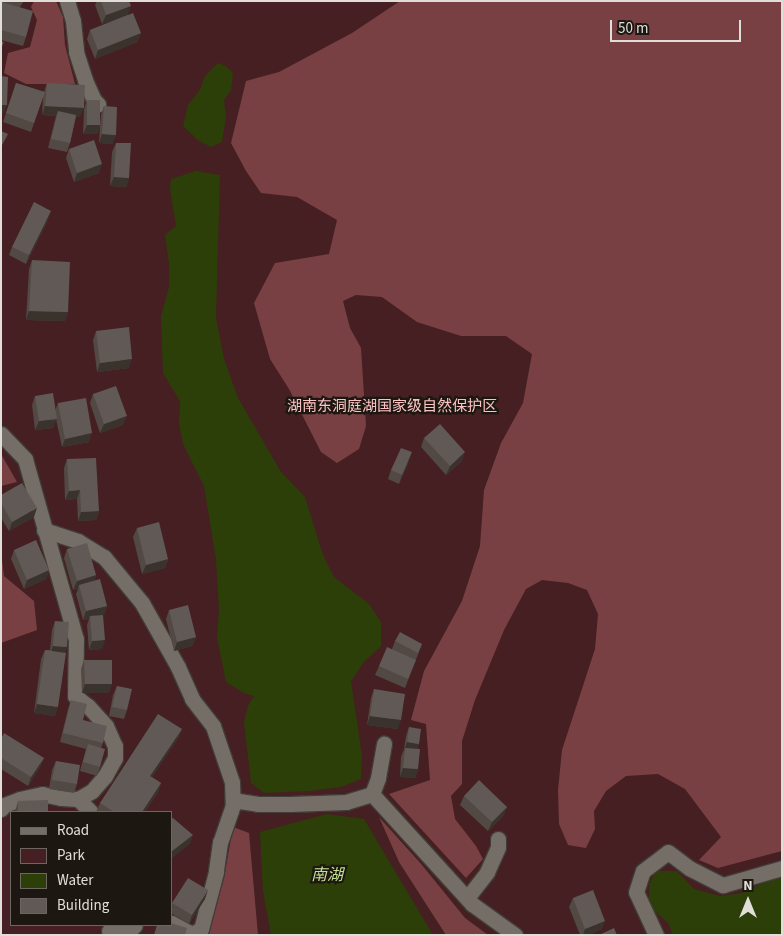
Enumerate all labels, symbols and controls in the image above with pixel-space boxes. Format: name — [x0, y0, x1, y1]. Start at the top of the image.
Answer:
scale bar — [613, 10, 744, 42]
text: 50 m — [618, 18, 648, 39]
park label: 湖南东洞庭湖国家级自然保护区 — [287, 398, 497, 416]
legend — [10, 811, 172, 926]
text: Road — [57, 820, 89, 841]
text: Park — [57, 845, 85, 866]
water label: 南湖 — [311, 865, 343, 885]
text: Water — [57, 870, 93, 891]
north arrow — [723, 876, 773, 926]
text: N — [743, 876, 753, 896]
text: Building — [57, 895, 109, 916]

